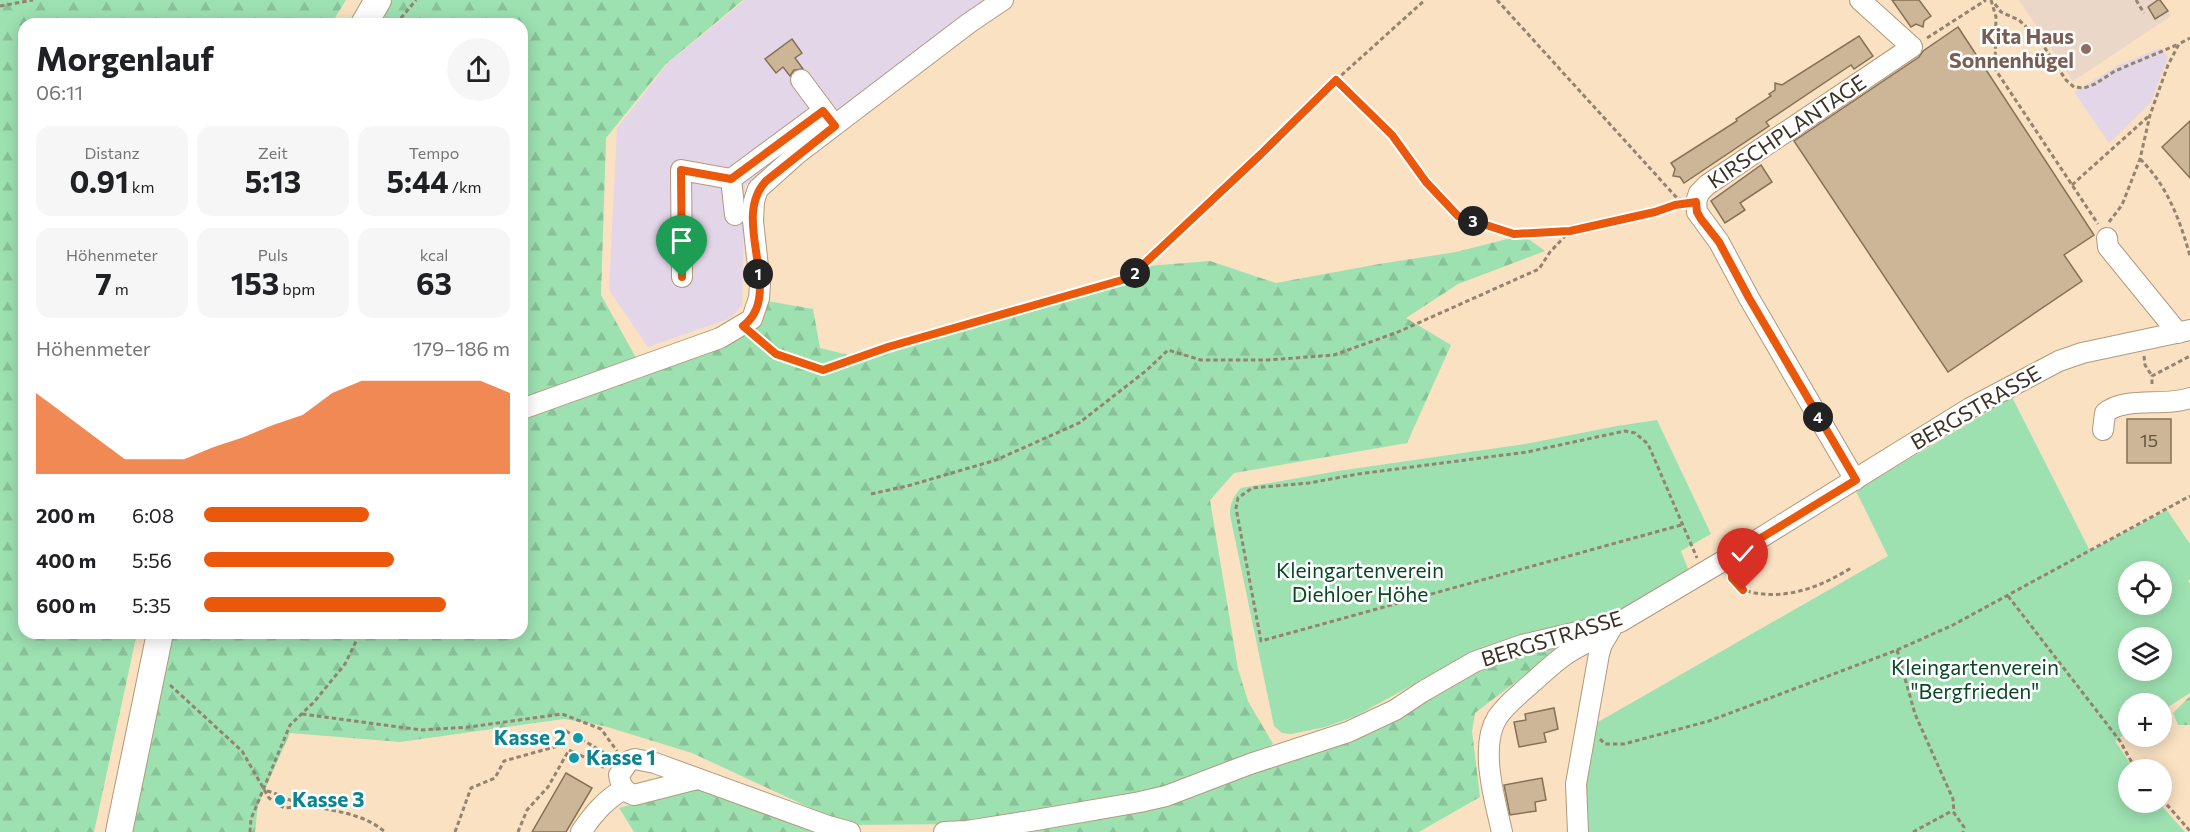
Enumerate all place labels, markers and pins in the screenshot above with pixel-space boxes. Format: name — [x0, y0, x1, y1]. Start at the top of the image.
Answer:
place label: Kita Haus Sonnenhügel — [1949, 23, 2074, 72]
marker: Kita Haus Sonnenhügel — [2079, 42, 2093, 56]
pin: 3 — [1458, 206, 1488, 236]
pin — [656, 215, 707, 277]
pin: 2 — [1120, 258, 1150, 288]
pin: 1 — [743, 259, 773, 289]
pin: 4 — [1803, 402, 1833, 432]
pin — [1717, 528, 1768, 590]
place label: Kasse 2 — [494, 724, 566, 749]
marker: Kasse 2 — [571, 731, 585, 745]
place label: Kasse 1 — [586, 744, 656, 769]
marker: Kasse 1 — [567, 751, 581, 765]
place label: Kasse 3 — [292, 786, 365, 811]
marker: Kasse 3 — [273, 793, 287, 807]

